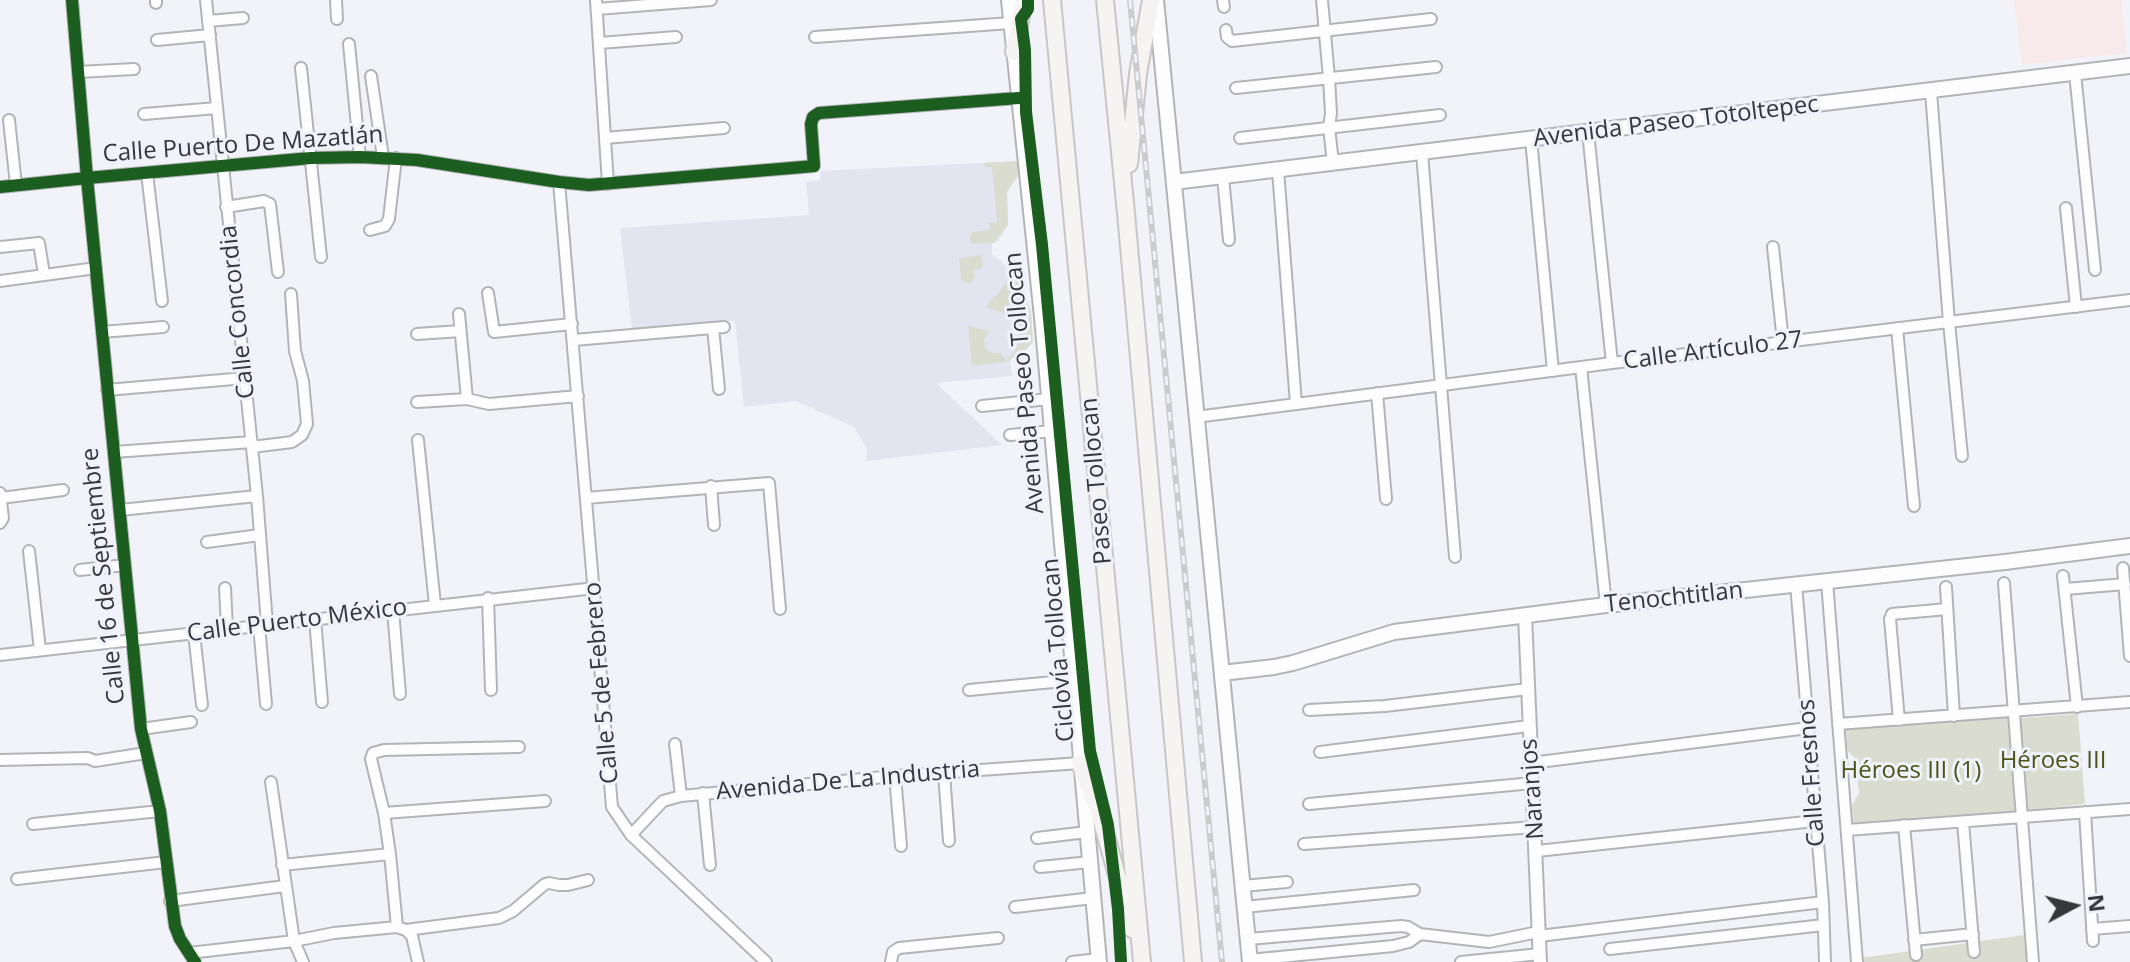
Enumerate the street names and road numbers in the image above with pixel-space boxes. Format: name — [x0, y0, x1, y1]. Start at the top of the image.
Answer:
street label: Avenida Paseo Totoltepec — [1532, 90, 1820, 154]
street label: Calle Puerto De Mazatlán — [102, 121, 384, 169]
street label: Calle Concordia — [215, 224, 261, 400]
street label: Avenida Paseo Tollocan — [999, 251, 1051, 515]
street label: Calle Artículo 27 — [1622, 326, 1804, 376]
street label: Paseo Tollocan — [1075, 397, 1119, 565]
street label: Calle 16 de Septiembre — [76, 446, 132, 706]
street label: Ciclovía Tollocan — [1037, 557, 1081, 743]
street label: Tenochtitlan — [1603, 576, 1745, 620]
street label: Calle 5 de Febrero — [579, 581, 625, 785]
street label: Calle Puerto México — [185, 593, 409, 649]
street label: Calle Fresnos — [1792, 698, 1832, 848]
street label: Naranjos — [1515, 738, 1551, 840]
street label: Avenida De La Industria — [715, 755, 981, 807]

